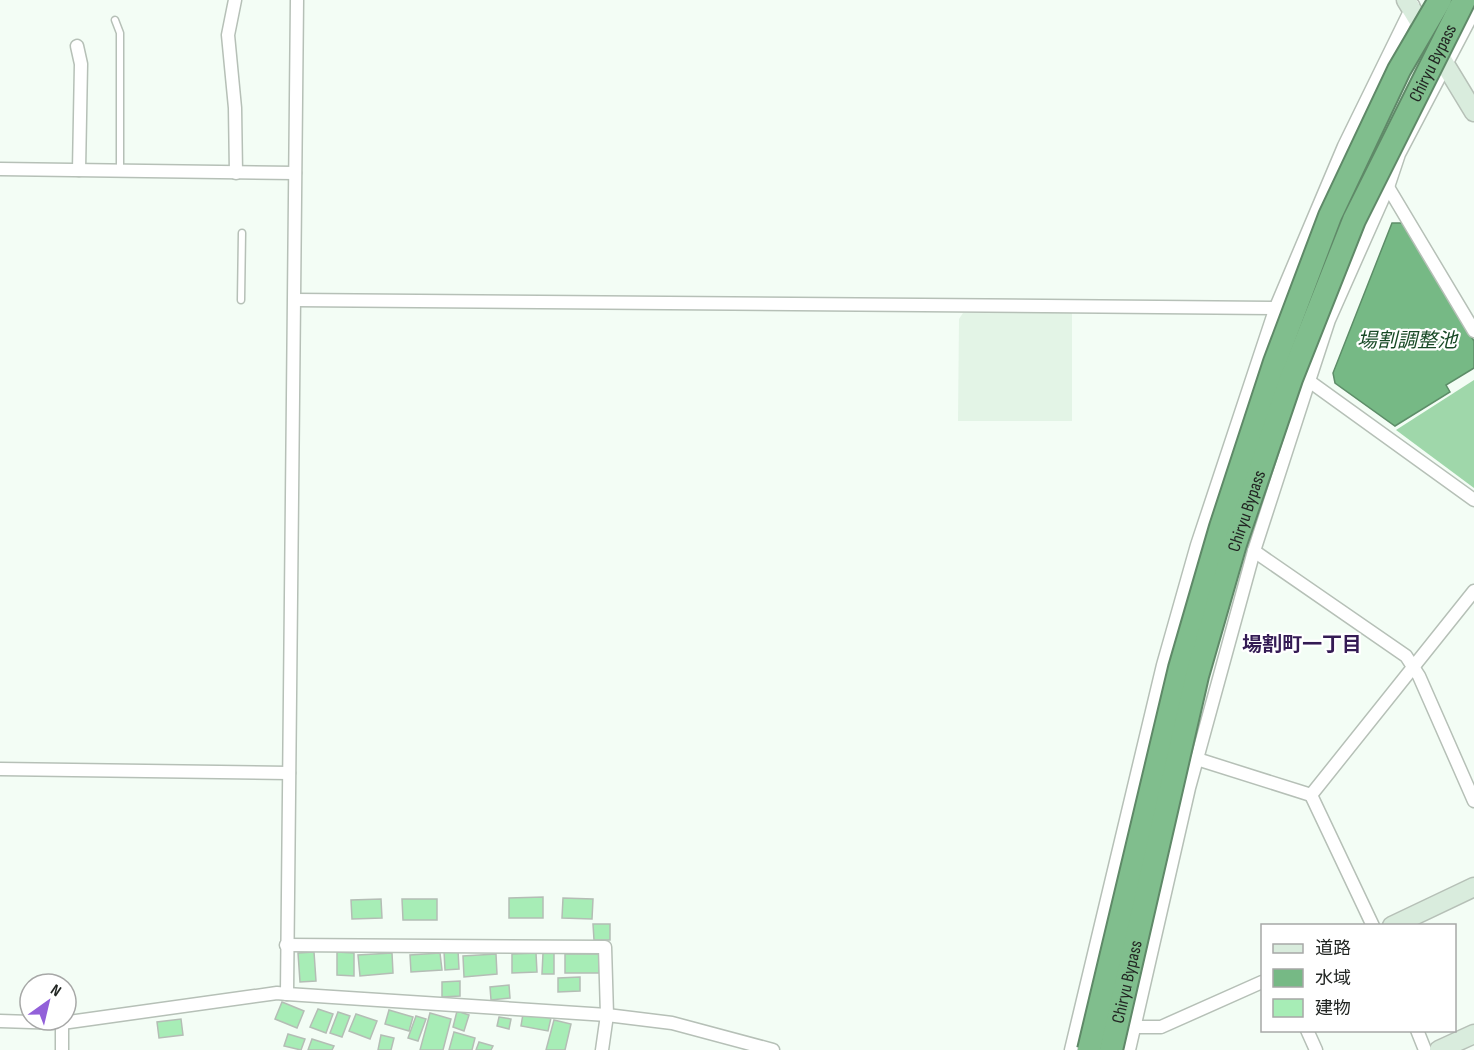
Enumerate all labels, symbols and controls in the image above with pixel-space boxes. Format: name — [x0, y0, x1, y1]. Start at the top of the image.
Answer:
street label: Chiryu Bypass — [1404, 20, 1461, 105]
water label: 場割調整池 — [1357, 329, 1459, 353]
street label: Chiryu Bypass — [1223, 468, 1270, 554]
district label: 場割町一丁目 — [1242, 633, 1362, 657]
legend — [1261, 924, 1456, 1032]
street label: Chiryu Bypass — [1107, 938, 1146, 1025]
text: 道路 — [1315, 938, 1351, 959]
text: 水域 — [1315, 968, 1351, 989]
north arrow — [18, 972, 78, 1032]
text: N — [47, 981, 64, 1001]
text: 建物 — [1315, 998, 1351, 1019]

